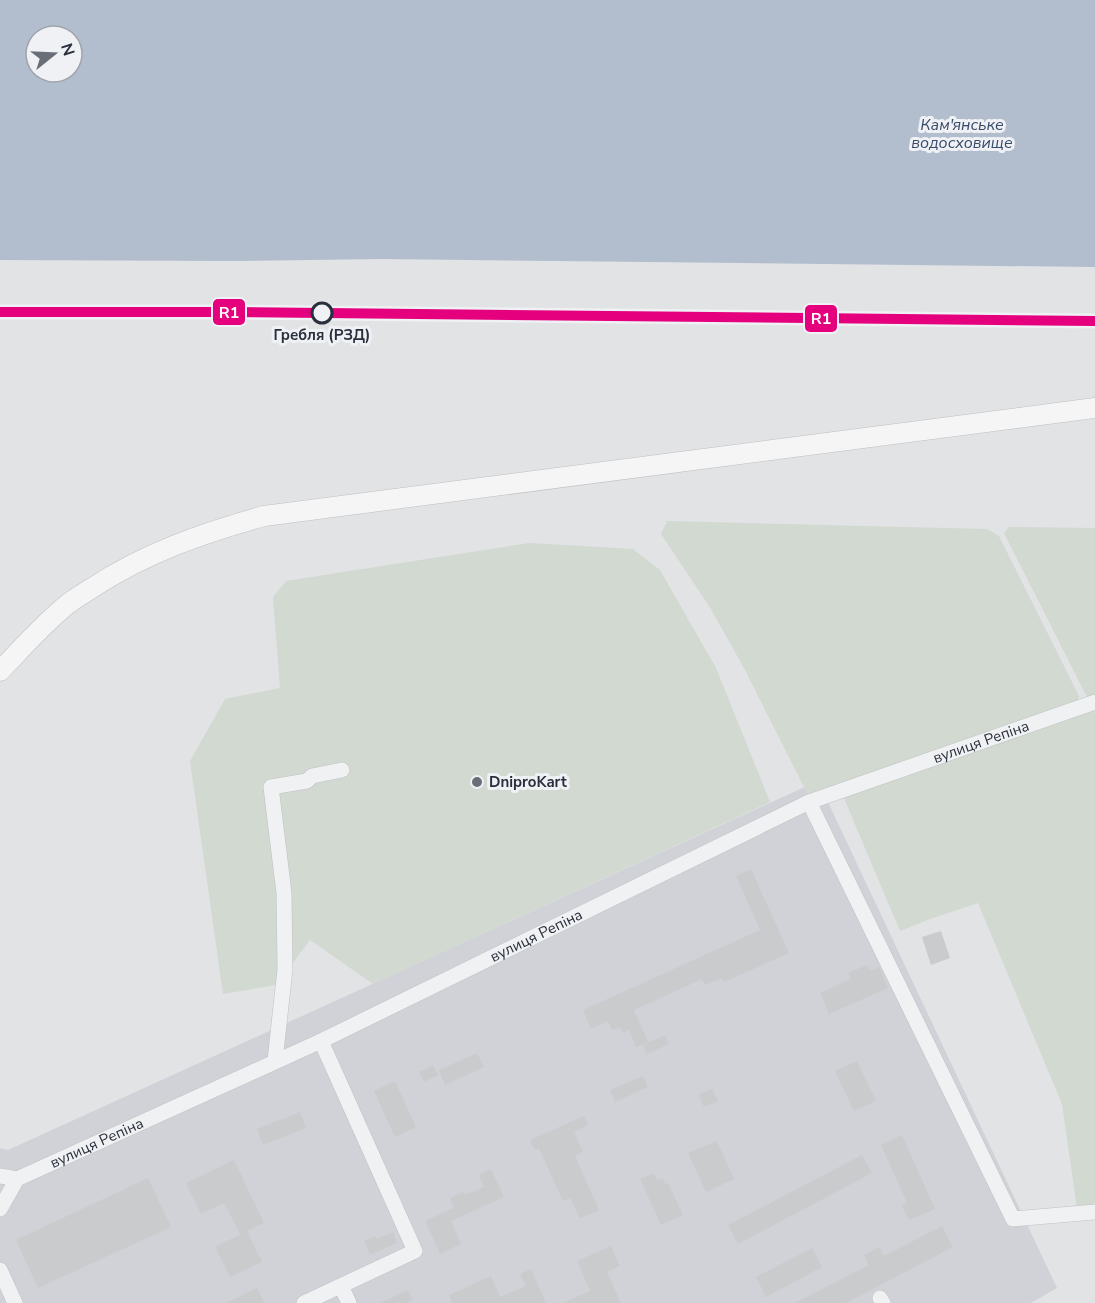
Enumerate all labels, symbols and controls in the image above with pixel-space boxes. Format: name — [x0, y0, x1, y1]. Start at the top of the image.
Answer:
north arrow — [24, 24, 84, 84]
text: N — [55, 41, 80, 59]
water label: Кам'янське водосховище — [911, 114, 1013, 154]
line badge: R1 — [212, 298, 246, 326]
text: R1 — [219, 302, 239, 324]
marker: Гребля (РЗД) — [311, 302, 333, 324]
line badge: R1 — [804, 304, 838, 333]
text: R1 — [811, 308, 831, 330]
place label: Гребля (РЗД) — [274, 325, 370, 345]
street label: вулиця Репіна — [930, 716, 1032, 768]
place label: DniproKart — [489, 772, 567, 792]
marker: DniproKart — [470, 775, 484, 789]
street label: вулиця Репіна — [487, 904, 586, 967]
street label: вулиця Репіна — [47, 1113, 147, 1173]

